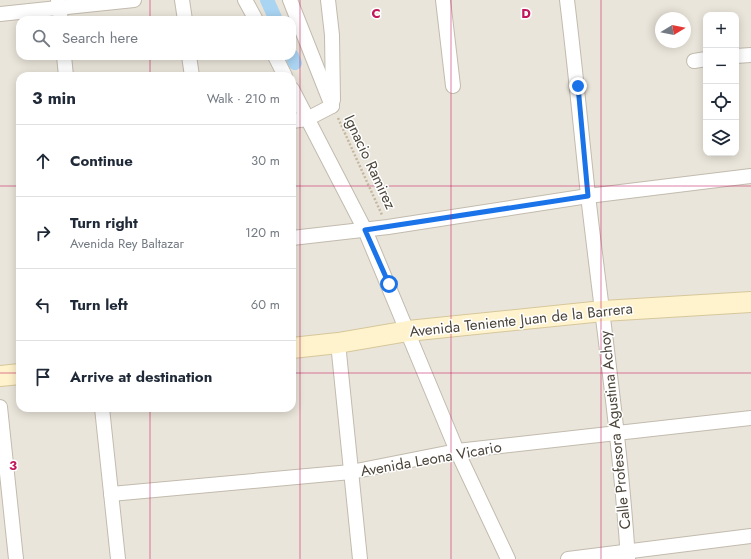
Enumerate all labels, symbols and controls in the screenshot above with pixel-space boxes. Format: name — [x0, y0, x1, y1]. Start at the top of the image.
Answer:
text: C — [371, 4, 381, 23]
text: D — [521, 4, 531, 23]
north arrow — [655, 12, 691, 48]
map controls — [703, 12, 739, 156]
button: + — [703, 12, 739, 48]
search box — [16, 16, 296, 60]
icon: search — [30, 27, 52, 49]
text: Search here — [62, 27, 138, 49]
button: − — [703, 48, 739, 84]
route end — [569, 77, 587, 95]
button: locate — [703, 84, 739, 120]
text: 3 min — [32, 86, 76, 110]
text: Walk · 210 m — [207, 89, 280, 108]
street label: Ignacio Ramirez — [339, 111, 401, 213]
button: layers — [703, 120, 739, 156]
icon: ahead — [32, 150, 54, 172]
text: Continue — [70, 150, 133, 172]
text: 30 m — [251, 151, 280, 170]
text: Turn right — [70, 212, 138, 234]
icon: right — [32, 222, 54, 244]
text: 120 m — [245, 223, 280, 242]
text: Avenida Rey Baltazar — [70, 234, 184, 253]
route start — [380, 275, 398, 293]
icon: left — [32, 294, 54, 316]
text: Turn left — [70, 294, 128, 316]
text: 60 m — [251, 295, 280, 314]
street label: Avenida Teniente Juan de la Barrera — [408, 297, 634, 343]
street label: Calle Profesora Agustina Achoy — [594, 329, 636, 530]
icon: arrive — [32, 366, 54, 388]
text: Arrive at destination — [70, 366, 212, 388]
street label: Avenida Leona Vicario — [359, 436, 503, 482]
text: 3 — [9, 456, 17, 475]

